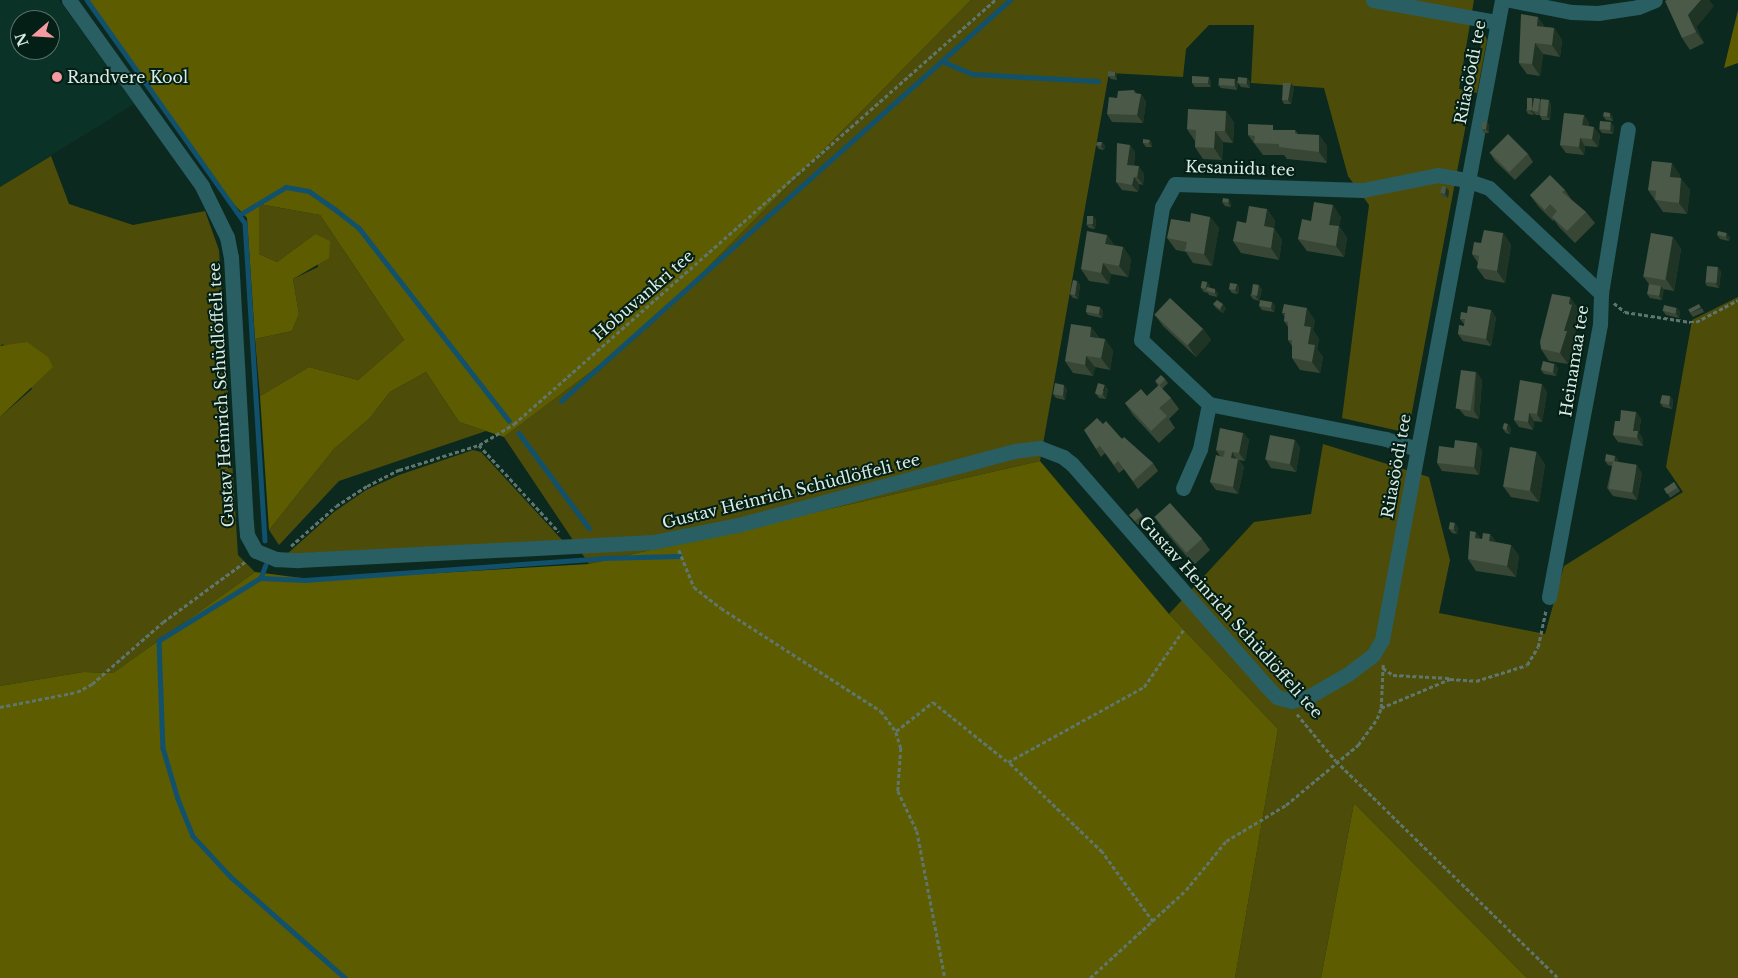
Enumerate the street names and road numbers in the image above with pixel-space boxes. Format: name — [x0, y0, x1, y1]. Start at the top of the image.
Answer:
street label: Riiasöödi tee — [1450, 18, 1490, 126]
street label: Kesaniidu tee — [1185, 156, 1295, 180]
street label: Hobuvankri tee — [589, 246, 697, 344]
street label: Gustav Heinrich Schüdlöffeli tee — [204, 262, 238, 528]
street label: Heinamaa tee — [1556, 304, 1592, 418]
street label: Riiasöödi tee — [1377, 412, 1415, 520]
street label: Gustav Heinrich Schüdlöffeli tee — [660, 450, 922, 532]
street label: Gustav Heinrich Schüdlöffeli tee — [1135, 512, 1327, 722]

